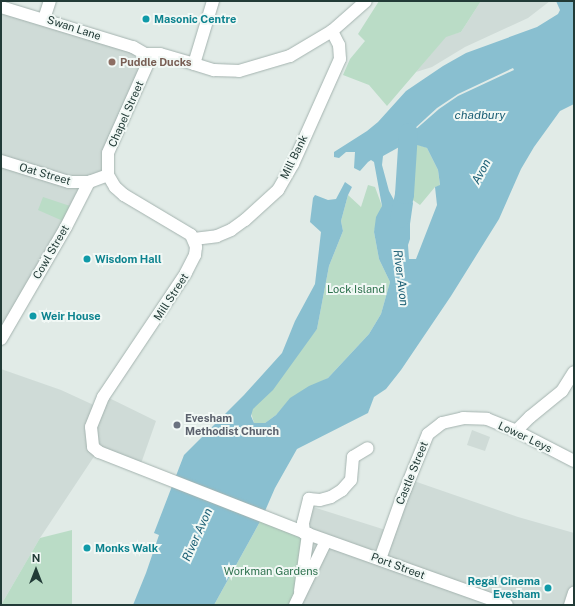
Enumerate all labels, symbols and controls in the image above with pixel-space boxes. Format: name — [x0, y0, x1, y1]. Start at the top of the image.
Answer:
place label: Masonic Centre — [154, 12, 236, 26]
street label: Swan Lane — [45, 13, 103, 43]
marker: Masonic Centre — [141, 14, 151, 24]
place label: Puddle Ducks — [120, 55, 192, 69]
marker: Puddle Ducks — [107, 57, 117, 67]
street label: Chapel Street — [106, 79, 146, 149]
water label: chadbury — [455, 109, 505, 123]
street label: Mill Bank — [278, 133, 310, 181]
water label: Avon — [469, 157, 495, 187]
street label: Oat Street — [18, 160, 72, 188]
street label: Cowl Street — [30, 223, 72, 281]
water label: River Avon — [389, 249, 411, 307]
place label: Wisdom Hall — [95, 252, 161, 266]
marker: Wisdom Hall — [82, 254, 92, 264]
street label: Mill Street — [151, 271, 191, 323]
park label: Lock Island — [327, 282, 385, 296]
place label: Weir House — [41, 309, 101, 323]
marker: Weir House — [28, 311, 38, 321]
place label: Evesham Methodist Church — [185, 412, 279, 438]
street label: Lower Leys — [496, 419, 554, 455]
marker: Evesham Methodist Church — [172, 420, 182, 430]
street label: Castle Street — [393, 439, 431, 507]
water label: River Avon — [180, 506, 216, 564]
place label: Monks Walk — [95, 541, 158, 555]
marker: Monks Walk — [82, 543, 92, 553]
north arrow — [16, 550, 56, 590]
street label: Port Street — [369, 550, 427, 582]
text: N — [32, 552, 40, 564]
park label: Workman Gardens — [224, 564, 318, 578]
place label: Regal Cinema Evesham — [467, 575, 540, 601]
marker: Regal Cinema Evesham — [543, 583, 553, 593]

